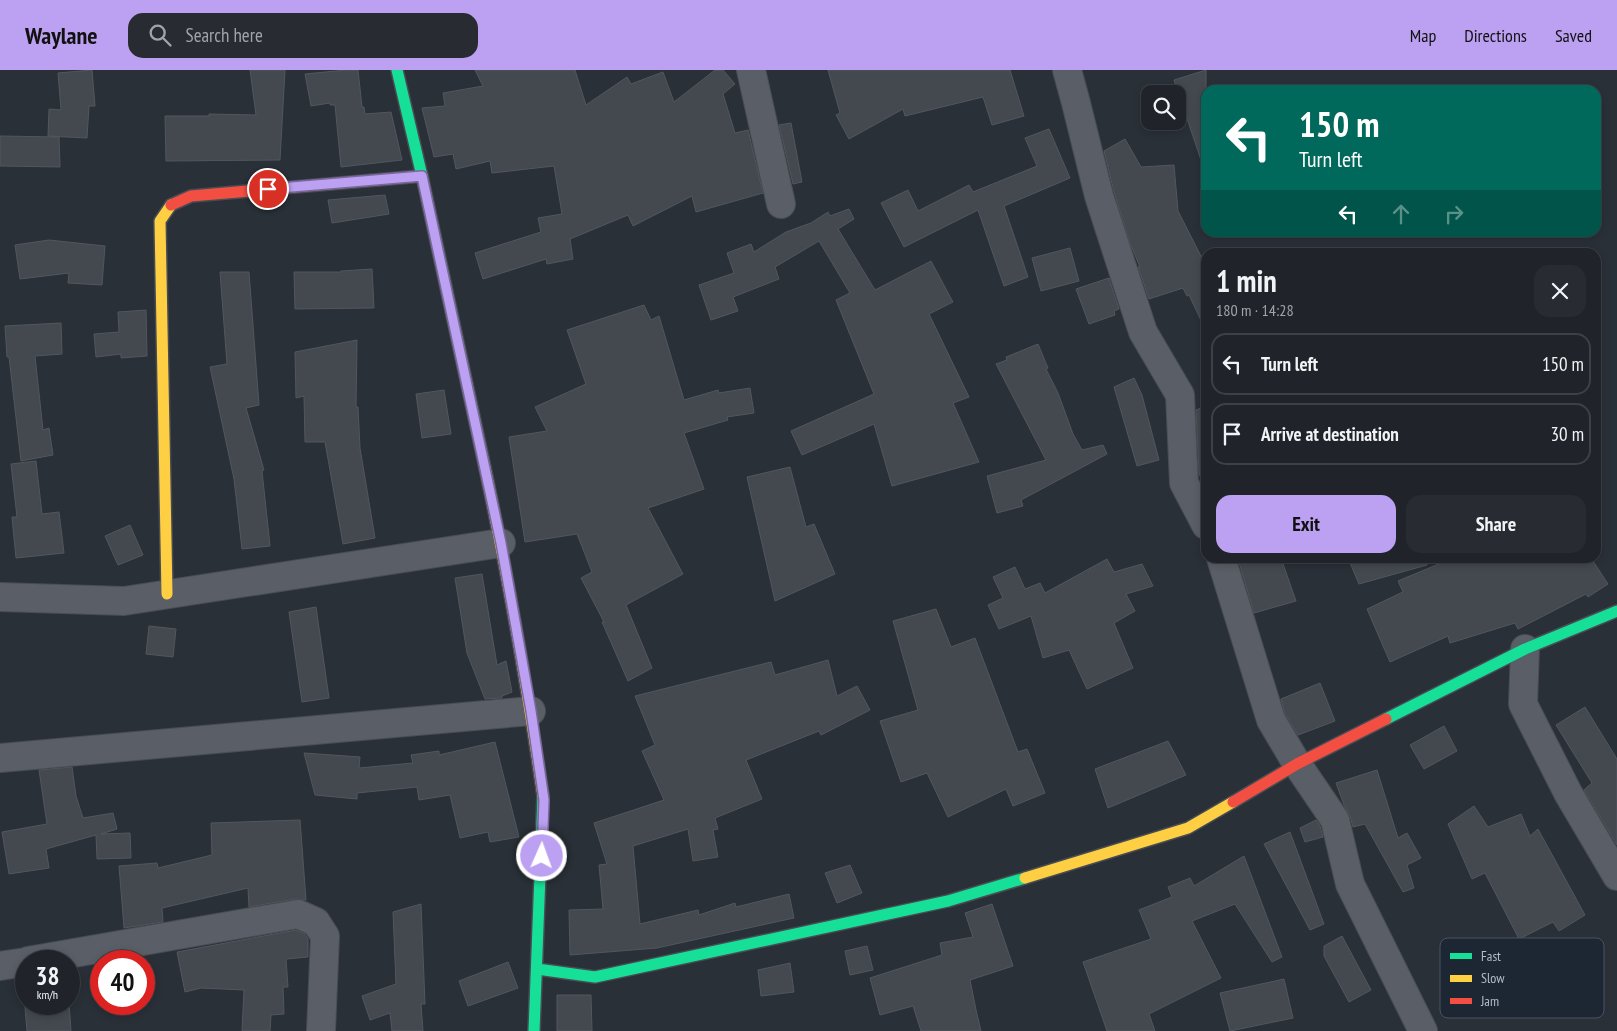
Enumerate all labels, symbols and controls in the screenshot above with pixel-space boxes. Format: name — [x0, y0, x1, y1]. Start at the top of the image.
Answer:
search box — [128, 13, 478, 58]
text: Waylane — [25, 20, 98, 51]
icon: search — [146, 21, 174, 49]
text: Search here — [186, 23, 263, 47]
text: Map — [1410, 24, 1436, 47]
text: Directions — [1464, 24, 1527, 47]
text: Saved — [1555, 24, 1592, 47]
map controls — [1141, 85, 1186, 130]
button: search — [1141, 85, 1186, 130]
text: 150 m — [1299, 101, 1380, 147]
icon: left — [1216, 105, 1281, 170]
text: Turn left — [1299, 145, 1363, 173]
pin — [247, 168, 289, 210]
icon: arrive — [254, 175, 282, 203]
icon: left — [1334, 200, 1362, 228]
icon: ahead — [1387, 200, 1415, 228]
icon: right — [1440, 200, 1468, 228]
text: 1 min — [1216, 261, 1277, 300]
button: close — [1534, 265, 1586, 317]
text: 180 m · 14:28 — [1216, 300, 1294, 320]
icon: left — [1218, 350, 1246, 378]
text: Turn left — [1261, 352, 1318, 376]
text: 150 m — [1542, 352, 1584, 376]
icon: arrive — [1218, 420, 1246, 448]
text: Arrive at destination — [1261, 422, 1399, 446]
text: 30 m — [1551, 422, 1584, 446]
button: Exit — [1216, 495, 1396, 553]
button: Share — [1406, 495, 1586, 553]
position arrow — [515, 829, 567, 881]
legend — [1440, 938, 1604, 1018]
text: Fast — [1481, 947, 1501, 965]
speed limit sign: 40 — [90, 950, 155, 1015]
text: 38 — [36, 960, 59, 992]
text: Slow — [1481, 969, 1505, 987]
text: km/h — [37, 987, 58, 1002]
text: Jam — [1480, 992, 1499, 1010]

